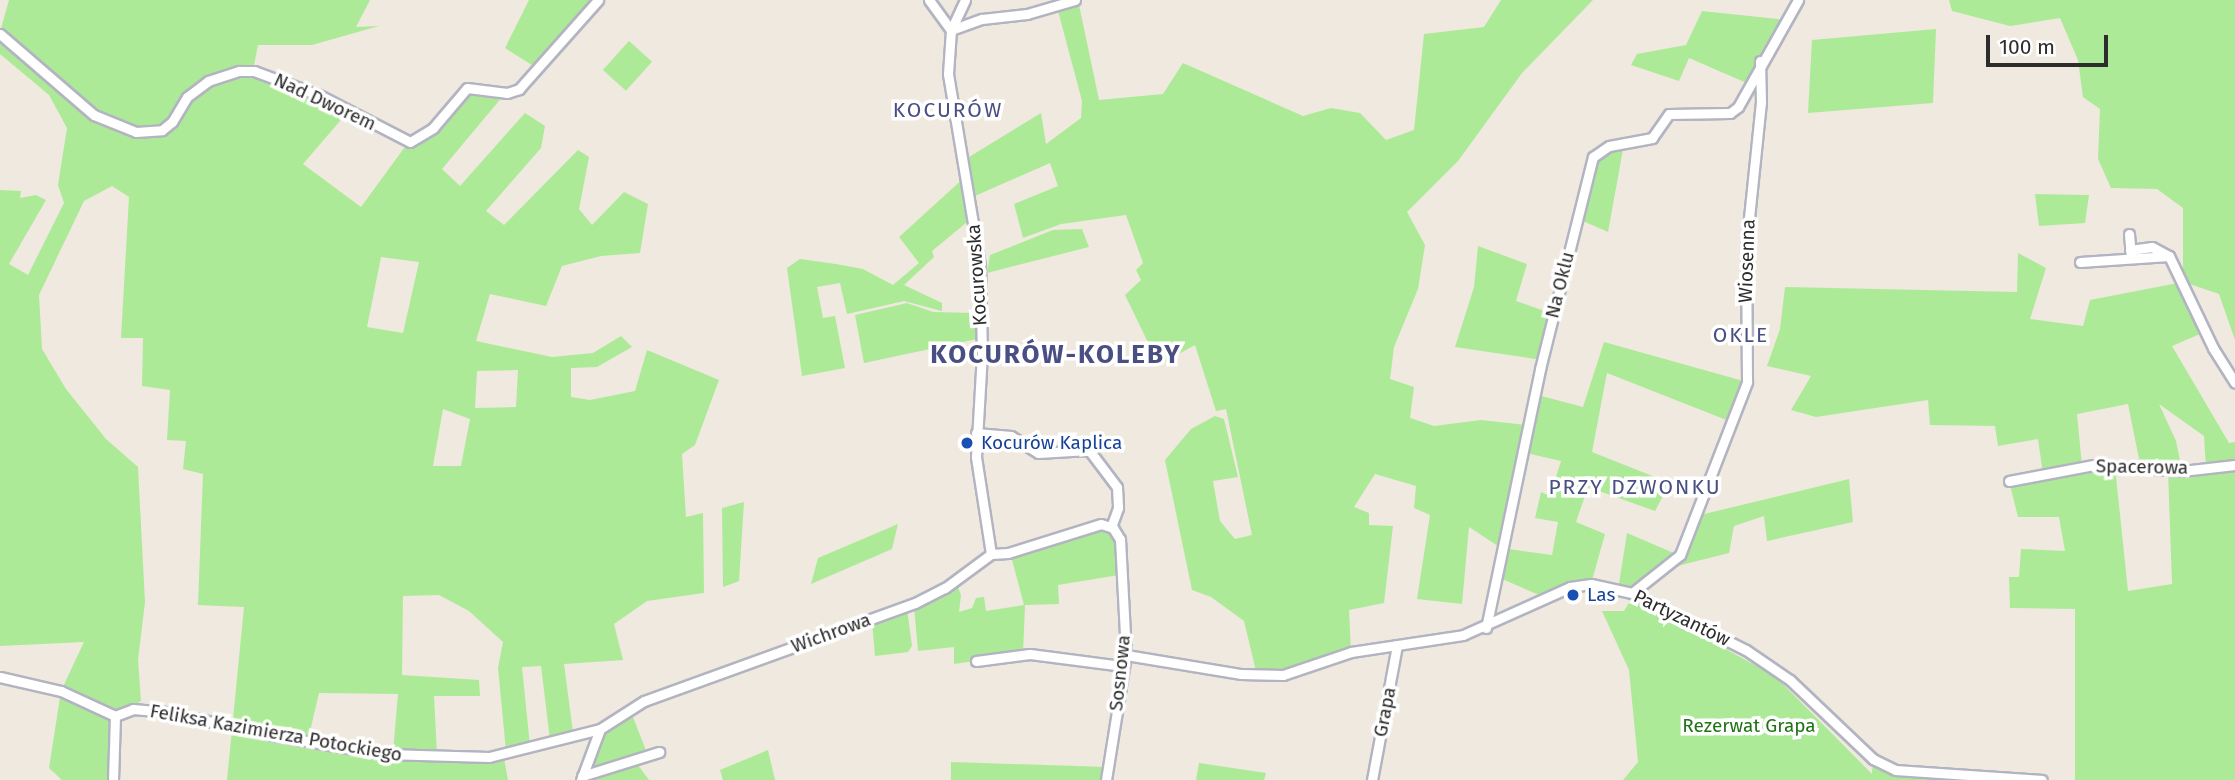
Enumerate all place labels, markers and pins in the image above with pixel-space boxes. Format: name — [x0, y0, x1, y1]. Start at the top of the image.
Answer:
place label: Kocurów Kaplica — [981, 432, 1122, 454]
marker: Kocurów Kaplica — [959, 435, 975, 451]
place label: Las — [1587, 584, 1615, 606]
marker: Las — [1565, 587, 1581, 603]

